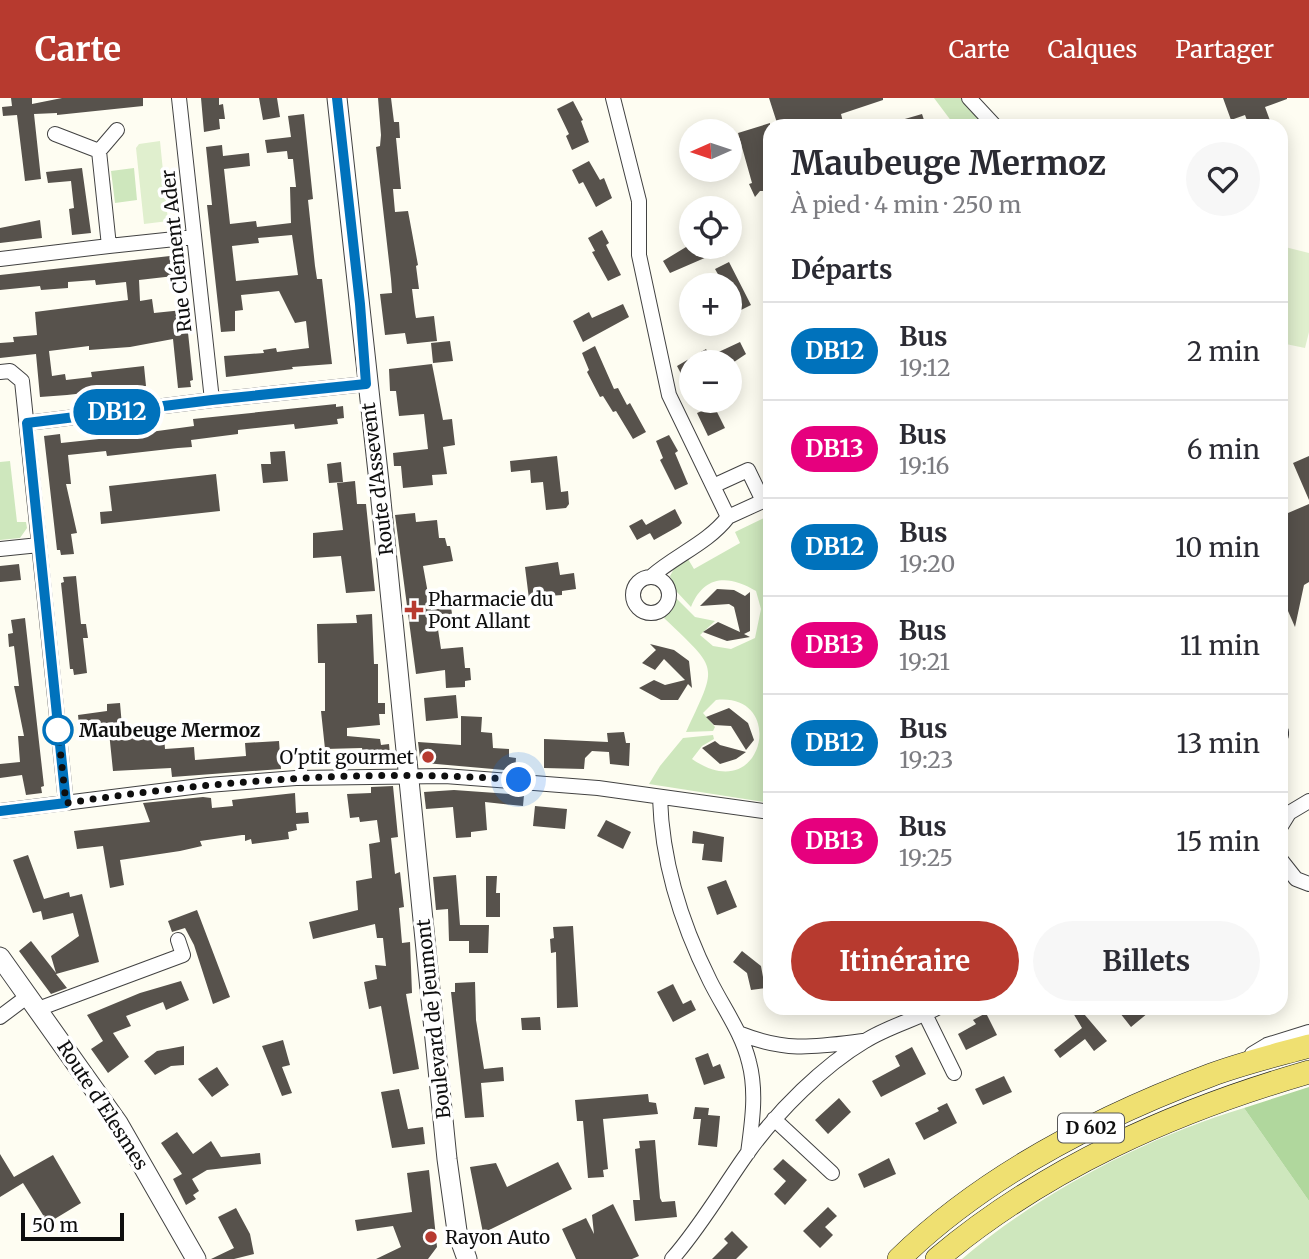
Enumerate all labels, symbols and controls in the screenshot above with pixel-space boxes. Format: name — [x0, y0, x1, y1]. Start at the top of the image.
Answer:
text: Carte — [35, 29, 121, 70]
text: Carte — [948, 34, 1009, 65]
text: Calques — [1047, 34, 1137, 65]
text: Partager — [1175, 34, 1274, 65]
north arrow — [679, 119, 742, 182]
map controls — [679, 119, 742, 413]
button: heart — [1186, 142, 1260, 216]
text: Maubeuge Mermoz — [791, 143, 1106, 184]
street label: Rue Clément Ader — [155, 168, 196, 334]
text: À pied · 4 min · 250 m — [791, 190, 1021, 219]
button: locate — [679, 196, 742, 259]
text: Départs — [791, 253, 892, 286]
button: + — [679, 273, 742, 336]
text: Bus — [899, 320, 947, 353]
text: DB12 — [805, 335, 864, 366]
text: 2 min — [1187, 335, 1260, 368]
button: − — [679, 350, 742, 413]
text: 19:12 — [899, 353, 951, 382]
line badge: DB12 — [68, 389, 166, 435]
text: DB12 — [87, 396, 147, 427]
street label: Route d'Assevent — [356, 401, 398, 557]
text: Bus — [899, 418, 947, 451]
text: DB13 — [805, 433, 864, 464]
text: 6 min — [1187, 433, 1260, 466]
text: 19:16 — [899, 451, 950, 480]
text: Bus — [899, 516, 947, 549]
text: DB12 — [805, 531, 864, 562]
text: 10 min — [1175, 531, 1260, 564]
text: 19:20 — [899, 549, 955, 578]
place label: Pharmacie du Pont Allant — [428, 587, 554, 633]
marker: Pharmacie du Pont Allant — [406, 602, 422, 618]
text: Bus — [899, 614, 947, 647]
text: DB13 — [805, 629, 864, 660]
text: 11 min — [1180, 629, 1260, 662]
text: 19:21 — [899, 647, 950, 676]
text: Bus — [899, 712, 947, 745]
marker: Maubeuge Mermoz — [43, 715, 73, 745]
place label: Maubeuge Mermoz — [79, 718, 261, 742]
text: DB12 — [805, 727, 864, 758]
text: 13 min — [1176, 727, 1260, 760]
place label: O'ptit gourmet — [279, 745, 415, 769]
text: 19:23 — [899, 745, 953, 774]
marker: O'ptit gourmet — [420, 749, 436, 765]
your location — [501, 762, 536, 797]
text: Bus — [899, 810, 947, 843]
text: DB13 — [805, 825, 864, 856]
text: 15 min — [1176, 825, 1260, 858]
text: 19:25 — [899, 843, 953, 872]
street label: Boulevard de Jeumont — [411, 917, 455, 1120]
button: Itinéraire — [791, 921, 1019, 1001]
button: Billets — [1033, 921, 1260, 1001]
street label: Route d'Elesmes — [52, 1036, 154, 1174]
road number: D 602 — [1058, 1113, 1124, 1142]
scale bar — [21, 1210, 124, 1242]
text: 50 m — [32, 1213, 78, 1237]
place label: Rayon Auto — [445, 1225, 550, 1249]
marker: Rayon Auto — [423, 1229, 439, 1245]

